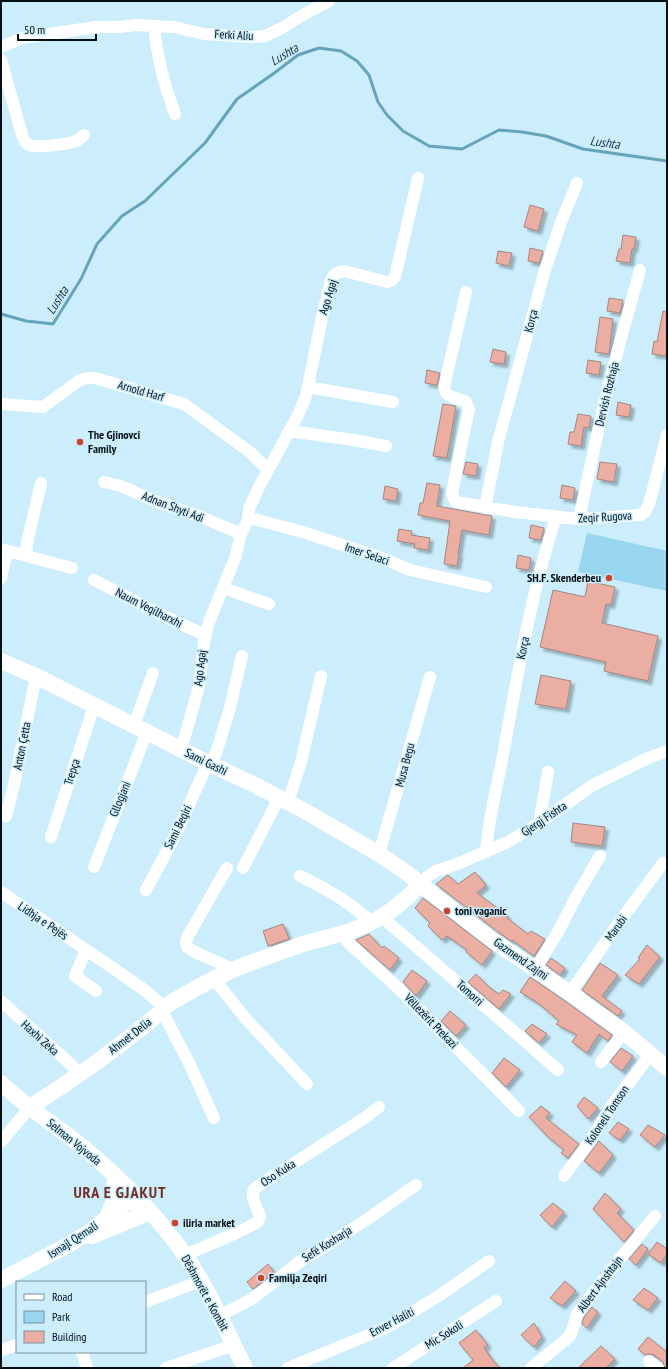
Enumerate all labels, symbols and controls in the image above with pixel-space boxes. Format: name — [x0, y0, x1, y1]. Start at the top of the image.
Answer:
scale bar — [18, 16, 96, 42]
text: 50 m — [24, 22, 45, 37]
street label: Ferki Aliu — [214, 26, 254, 43]
water label: Lushta — [267, 39, 302, 69]
water label: Lushta — [589, 132, 622, 153]
street label: Ago Agaj — [315, 277, 340, 316]
water label: Lushta — [42, 282, 73, 317]
street label: Korça — [520, 308, 541, 334]
street label: Dervish Rozhaja — [591, 360, 622, 428]
street label: Arnold Harf — [116, 377, 167, 405]
place label: The Gjinovci Family — [88, 427, 140, 456]
marker: The Gjinovci Family — [75, 437, 85, 447]
street label: Adnan Shyti Adi — [140, 488, 206, 525]
street label: Zeqir Rugova — [578, 508, 633, 525]
street label: Imer Selaci — [343, 539, 391, 568]
place label: SH.F. Skenderbeu — [527, 570, 601, 585]
marker: SH.F. Skenderbeu — [604, 573, 614, 583]
street label: Naum Veqilharxhi — [113, 584, 185, 631]
street label: Korça — [513, 635, 532, 661]
street label: Ago Agaj — [190, 649, 209, 687]
street label: Anton Çetta — [10, 720, 34, 771]
street label: Musa Begu — [391, 741, 418, 789]
street label: Sami Gashi — [182, 745, 230, 778]
street label: Trepça — [60, 757, 83, 787]
street label: Gllogjani — [106, 779, 133, 819]
street label: Gjergj Fishta — [518, 798, 570, 839]
street label: Sami Beqiri — [160, 802, 195, 851]
street label: Lidhja e Pejës — [15, 898, 71, 943]
place label: toni vaganic — [455, 903, 507, 918]
marker: toni vaganic — [442, 906, 452, 916]
street label: Marubi — [601, 912, 630, 944]
street label: Gazmend Zajmi — [491, 934, 552, 983]
street label: Tomorri — [454, 977, 487, 1009]
street label: Vëllezërit Prekazi — [401, 989, 461, 1051]
street label: Ahmet Delia — [105, 1014, 155, 1057]
street label: Haxhi Zeka — [18, 1017, 62, 1059]
street label: Koloneli Tomson — [581, 1082, 632, 1147]
street label: Selman Vojvoda — [44, 1115, 105, 1168]
street label: Oso Kuka — [257, 1156, 298, 1189]
district label: URA E GJAKUT — [73, 1182, 167, 1202]
place label: iliria market — [183, 1215, 235, 1230]
street label: Ismajl Qemali — [45, 1218, 101, 1261]
marker: iliria market — [170, 1218, 180, 1228]
street label: Sefë Kosharja — [299, 1222, 355, 1265]
street label: Dëshmorët e Kombit — [178, 1252, 233, 1334]
street label: Albert Ajnshtajn — [574, 1253, 626, 1315]
place label: Familja Zeqiri — [269, 1270, 327, 1285]
marker: Familja Zeqiri — [256, 1273, 266, 1283]
legend — [16, 1281, 146, 1353]
text: Road — [52, 1289, 72, 1304]
street label: Enver Haliti — [367, 1304, 417, 1340]
text: Park — [52, 1309, 70, 1324]
street label: Mic Sokoli — [422, 1317, 466, 1352]
text: Building — [52, 1329, 87, 1344]

